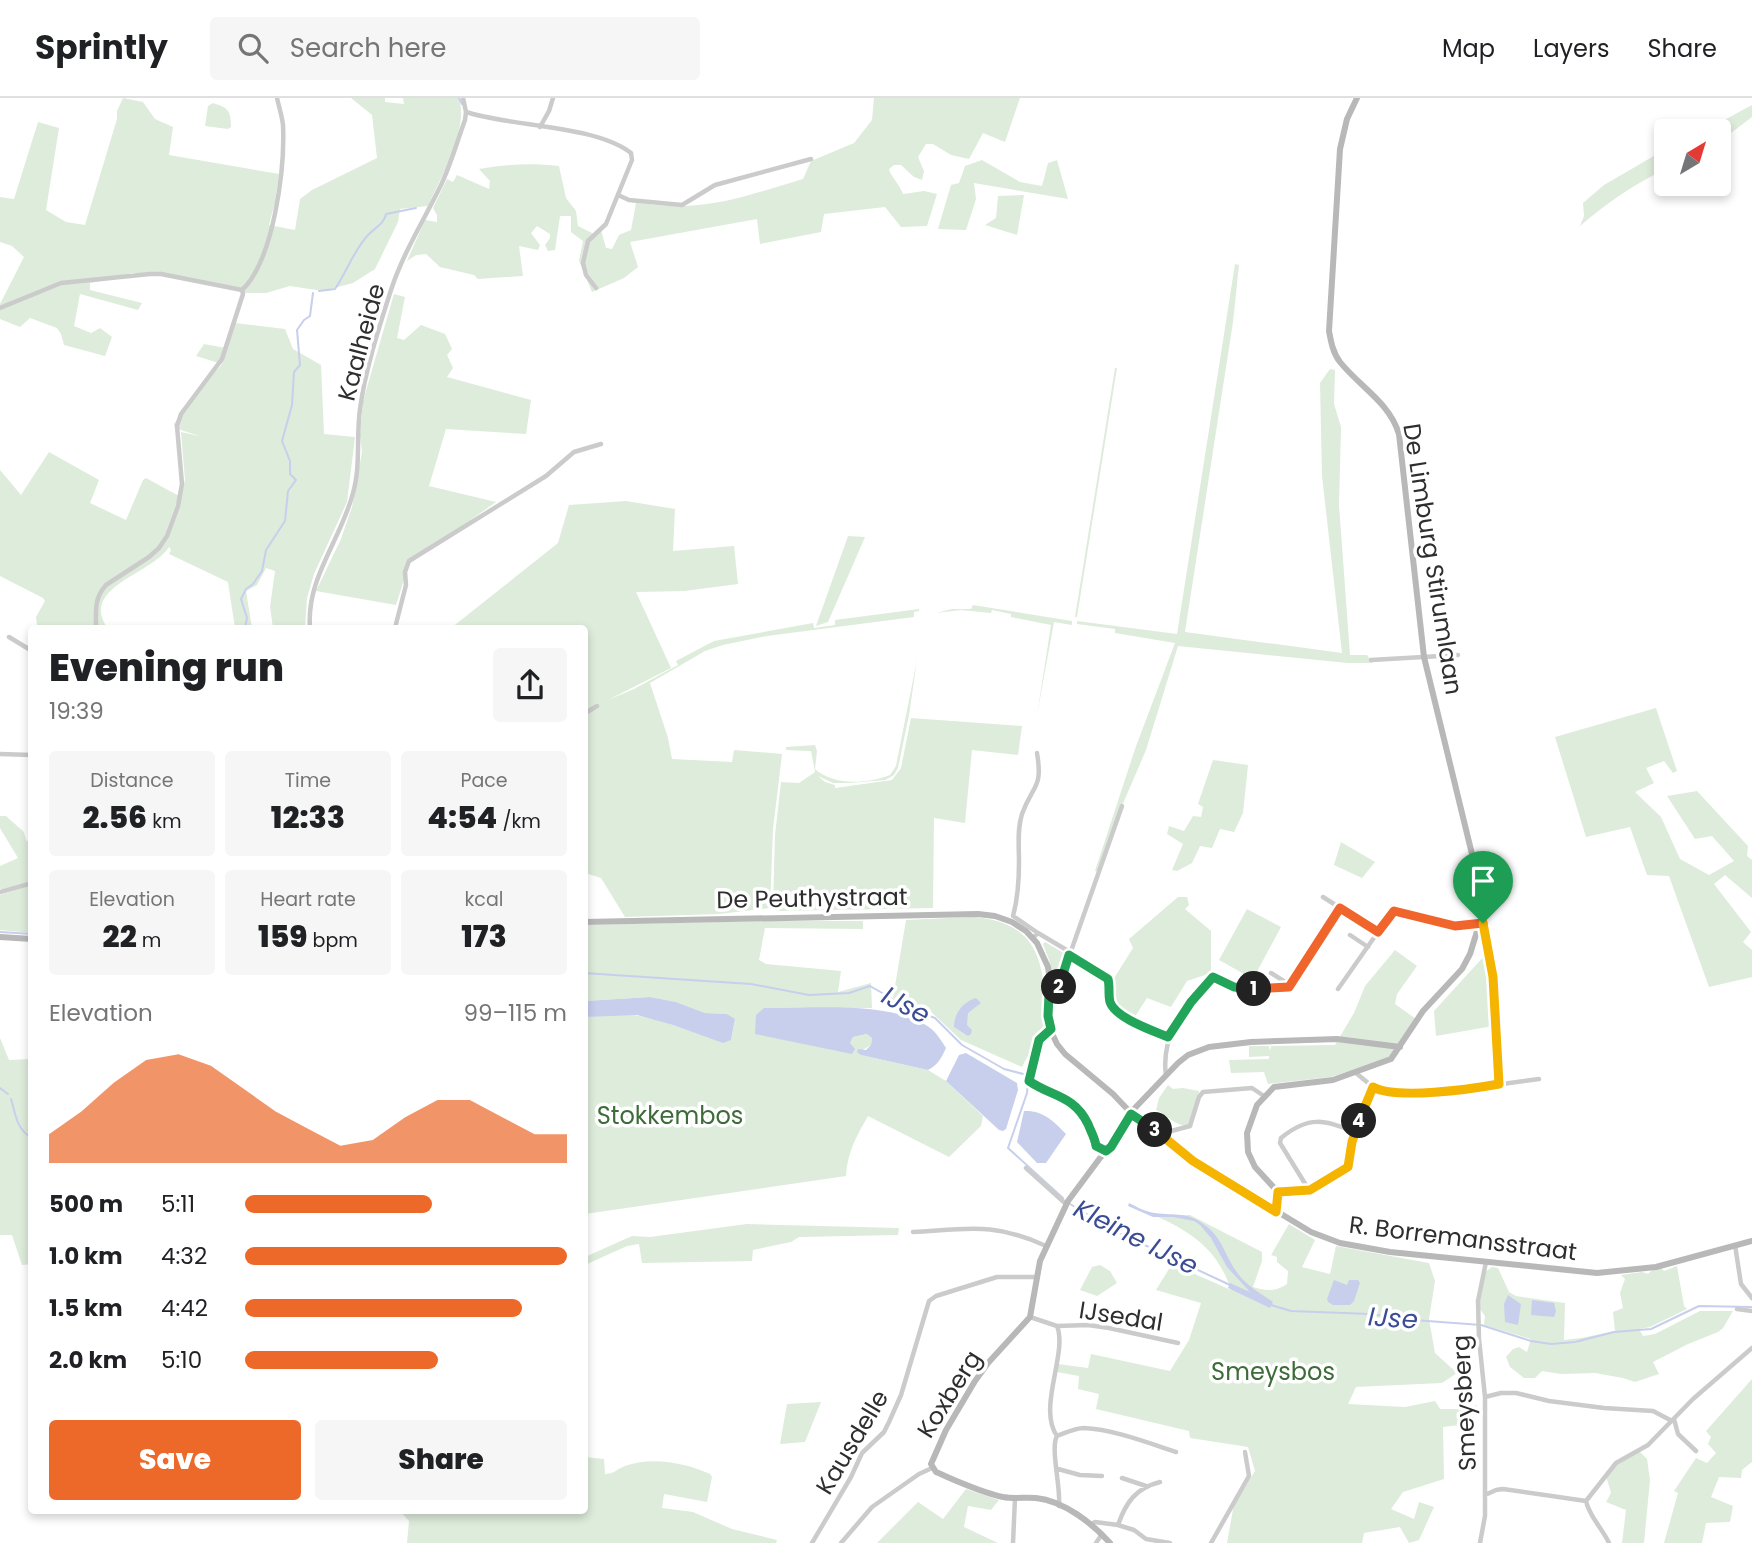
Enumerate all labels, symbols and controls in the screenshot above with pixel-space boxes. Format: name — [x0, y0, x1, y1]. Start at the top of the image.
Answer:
search box — [210, 17, 700, 80]
text: Sprintly — [35, 24, 168, 71]
icon: search — [234, 29, 272, 67]
text: Search here — [290, 30, 446, 66]
text: Map — [1442, 32, 1495, 65]
text: Layers — [1533, 32, 1609, 65]
text: Share — [1647, 32, 1717, 65]
north arrow — [1654, 119, 1731, 196]
map controls — [1654, 119, 1731, 196]
street label: Kaalheide — [330, 280, 392, 404]
street label: De Limburg Stirumlaan — [1395, 421, 1471, 697]
text: Evening run — [49, 641, 284, 694]
button: share — [493, 648, 567, 722]
text: 19:39 — [49, 695, 104, 727]
text: Distance — [90, 767, 174, 794]
text: Time — [285, 767, 331, 794]
text: Pace — [460, 767, 508, 794]
text: 2.56 — [82, 796, 147, 839]
text: 12:33 — [271, 796, 345, 839]
text: 4:54 — [427, 796, 497, 839]
text: km — [147, 808, 182, 835]
text: /km — [497, 808, 541, 835]
pin — [1453, 851, 1513, 923]
icon: arrive — [1464, 862, 1502, 900]
street label: De Peuthystraat — [716, 880, 908, 916]
text: Elevation — [89, 886, 175, 913]
text: Heart rate — [260, 886, 356, 913]
text: kcal — [465, 886, 503, 913]
text: 22 — [103, 915, 137, 958]
text: 159 — [258, 915, 308, 958]
text: 173 — [461, 915, 507, 958]
text: m — [137, 927, 161, 954]
text: bpm — [308, 927, 358, 954]
pin: 2 — [1042, 970, 1076, 1004]
pin: 1 — [1236, 972, 1272, 1006]
text: 2 — [1053, 973, 1064, 1000]
text: 1 — [1250, 975, 1257, 1002]
water label: IJse — [876, 977, 936, 1033]
text: Elevation — [49, 997, 153, 1029]
text: 99–115 m — [463, 997, 567, 1029]
park label: Stokkembos — [597, 1099, 743, 1132]
pin: 4 — [1342, 1104, 1376, 1138]
text: 4 — [1352, 1107, 1365, 1134]
pin: 3 — [1138, 1112, 1172, 1148]
text: 3 — [1149, 1116, 1160, 1143]
text: 500 m — [49, 1188, 123, 1220]
text: 5:11 — [161, 1188, 195, 1220]
water label: Kleine IJse — [1068, 1190, 1204, 1284]
street label: R. Borremansstraat — [1347, 1208, 1579, 1268]
text: 1.0 km — [49, 1240, 123, 1272]
text: 4:32 — [161, 1240, 207, 1272]
text: 1.5 km — [49, 1292, 123, 1324]
text: 4:42 — [161, 1292, 208, 1324]
street label: IJsedal — [1077, 1293, 1165, 1339]
water label: IJse — [1367, 1298, 1419, 1338]
street label: Smeysberg — [1444, 1334, 1484, 1472]
text: 2.0 km — [49, 1344, 127, 1376]
text: 5:10 — [161, 1344, 202, 1376]
street label: Koxberg — [909, 1344, 989, 1444]
park label: Smeysbos — [1211, 1355, 1335, 1388]
street label: Kausdelle — [808, 1384, 896, 1500]
button: Save — [49, 1420, 301, 1500]
button: Share — [315, 1420, 567, 1500]

